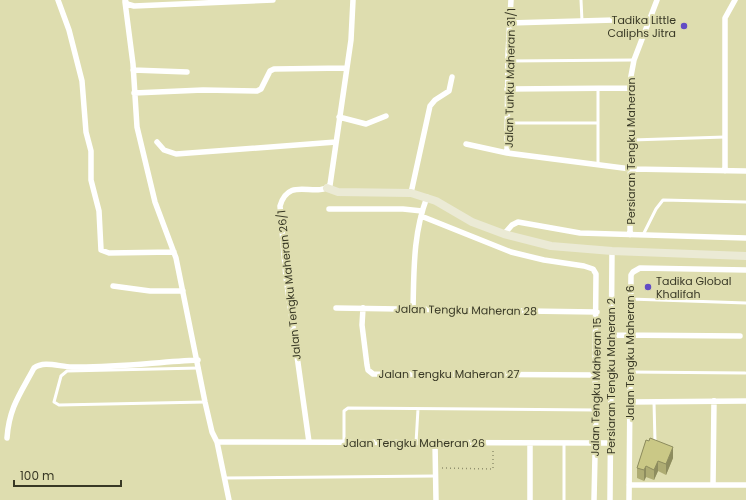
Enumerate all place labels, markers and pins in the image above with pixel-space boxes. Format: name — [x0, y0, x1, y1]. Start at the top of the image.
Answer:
place label: Tadika Little Caliphs Jitra — [607, 12, 676, 41]
marker: Tadika Little Caliphs Jitra — [679, 21, 689, 31]
place label: Tadika Global Khalifah — [656, 273, 731, 302]
marker: Tadika Global Khalifah — [643, 282, 653, 292]

